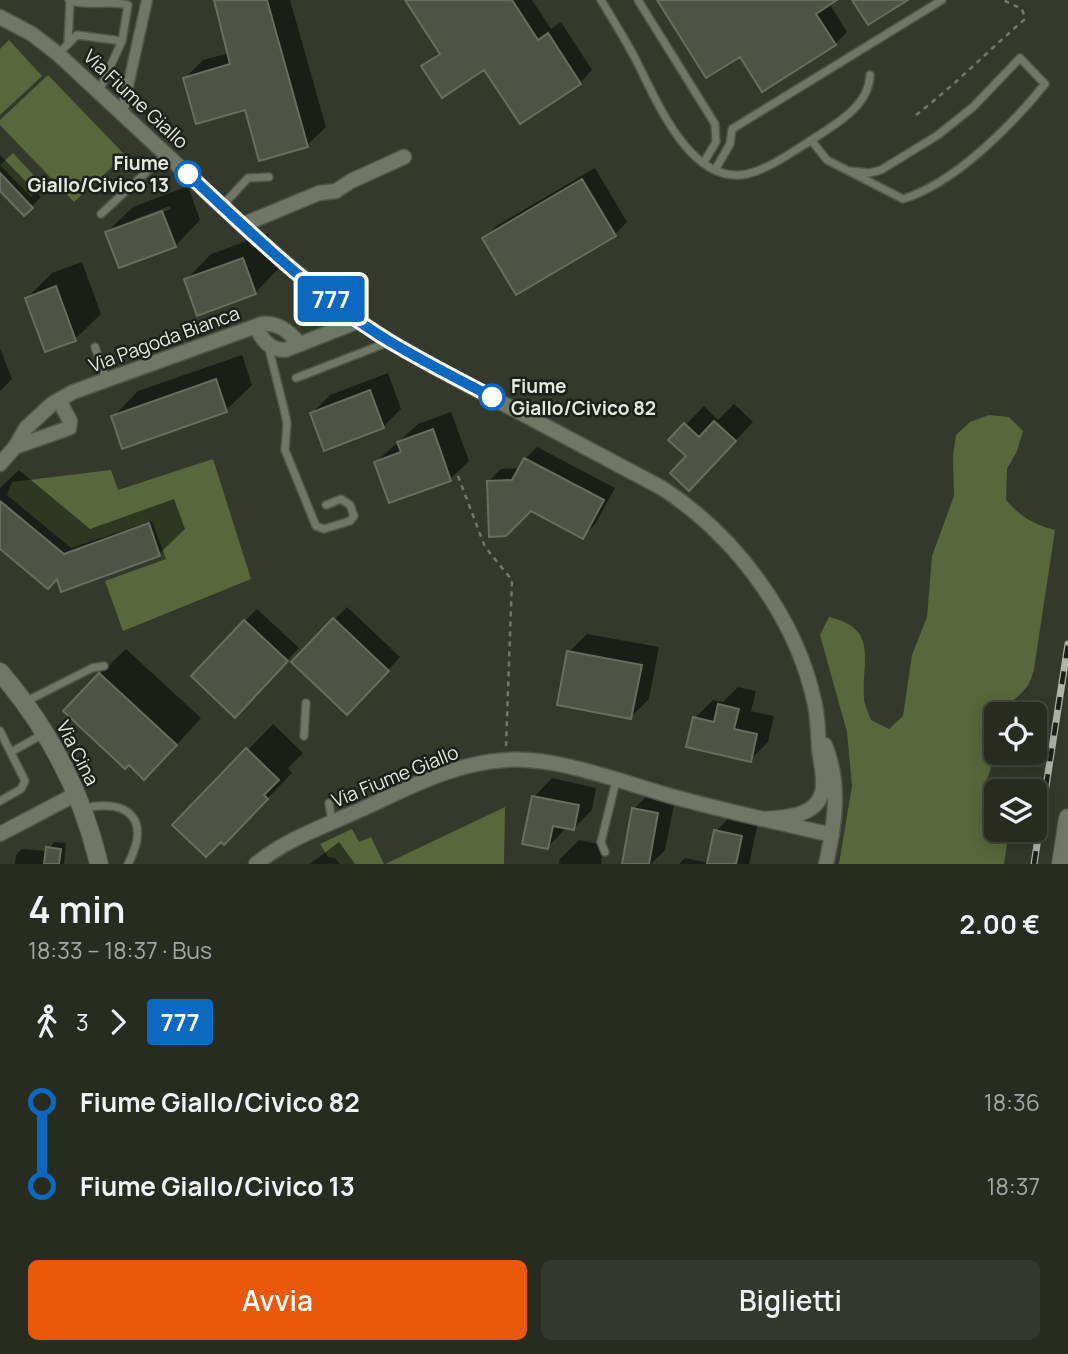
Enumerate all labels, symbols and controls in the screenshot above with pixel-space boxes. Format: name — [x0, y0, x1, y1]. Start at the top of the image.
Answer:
street label: Via Fiume Giallo — [78, 44, 194, 154]
place label: Fiume Giallo/Civico 13 — [27, 150, 169, 198]
marker: Fiume Giallo/Civico 13 — [175, 161, 201, 187]
line badge: 777 — [291, 276, 371, 322]
text: 777 — [312, 282, 350, 315]
street label: Via Pagoda Bianca — [85, 300, 243, 378]
place label: Fiume Giallo/Civico 82 — [511, 373, 656, 421]
marker: Fiume Giallo/Civico 82 — [479, 384, 505, 410]
map controls — [984, 702, 1047, 842]
button: locate — [984, 702, 1047, 765]
street label: Via Cina — [51, 716, 105, 790]
street label: Via Fiume Giallo — [328, 739, 462, 813]
button: layers — [984, 779, 1047, 842]
text: 4 min — [28, 882, 125, 934]
text: 2.00 € — [959, 906, 1040, 942]
text: 18:33 – 18:37 · Bus — [28, 934, 212, 966]
icon: walk — [28, 1003, 66, 1041]
icon: forward — [99, 1003, 137, 1041]
text: 777 — [161, 1005, 199, 1038]
text: 3 — [76, 1006, 89, 1038]
text: Fiume Giallo/Civico 82 — [80, 1084, 360, 1120]
text: 18:36 — [984, 1086, 1040, 1118]
text: Fiume Giallo/Civico 13 — [80, 1168, 355, 1204]
text: 18:37 — [987, 1170, 1040, 1202]
button: Avvia — [28, 1260, 527, 1340]
button: Biglietti — [541, 1260, 1040, 1340]

